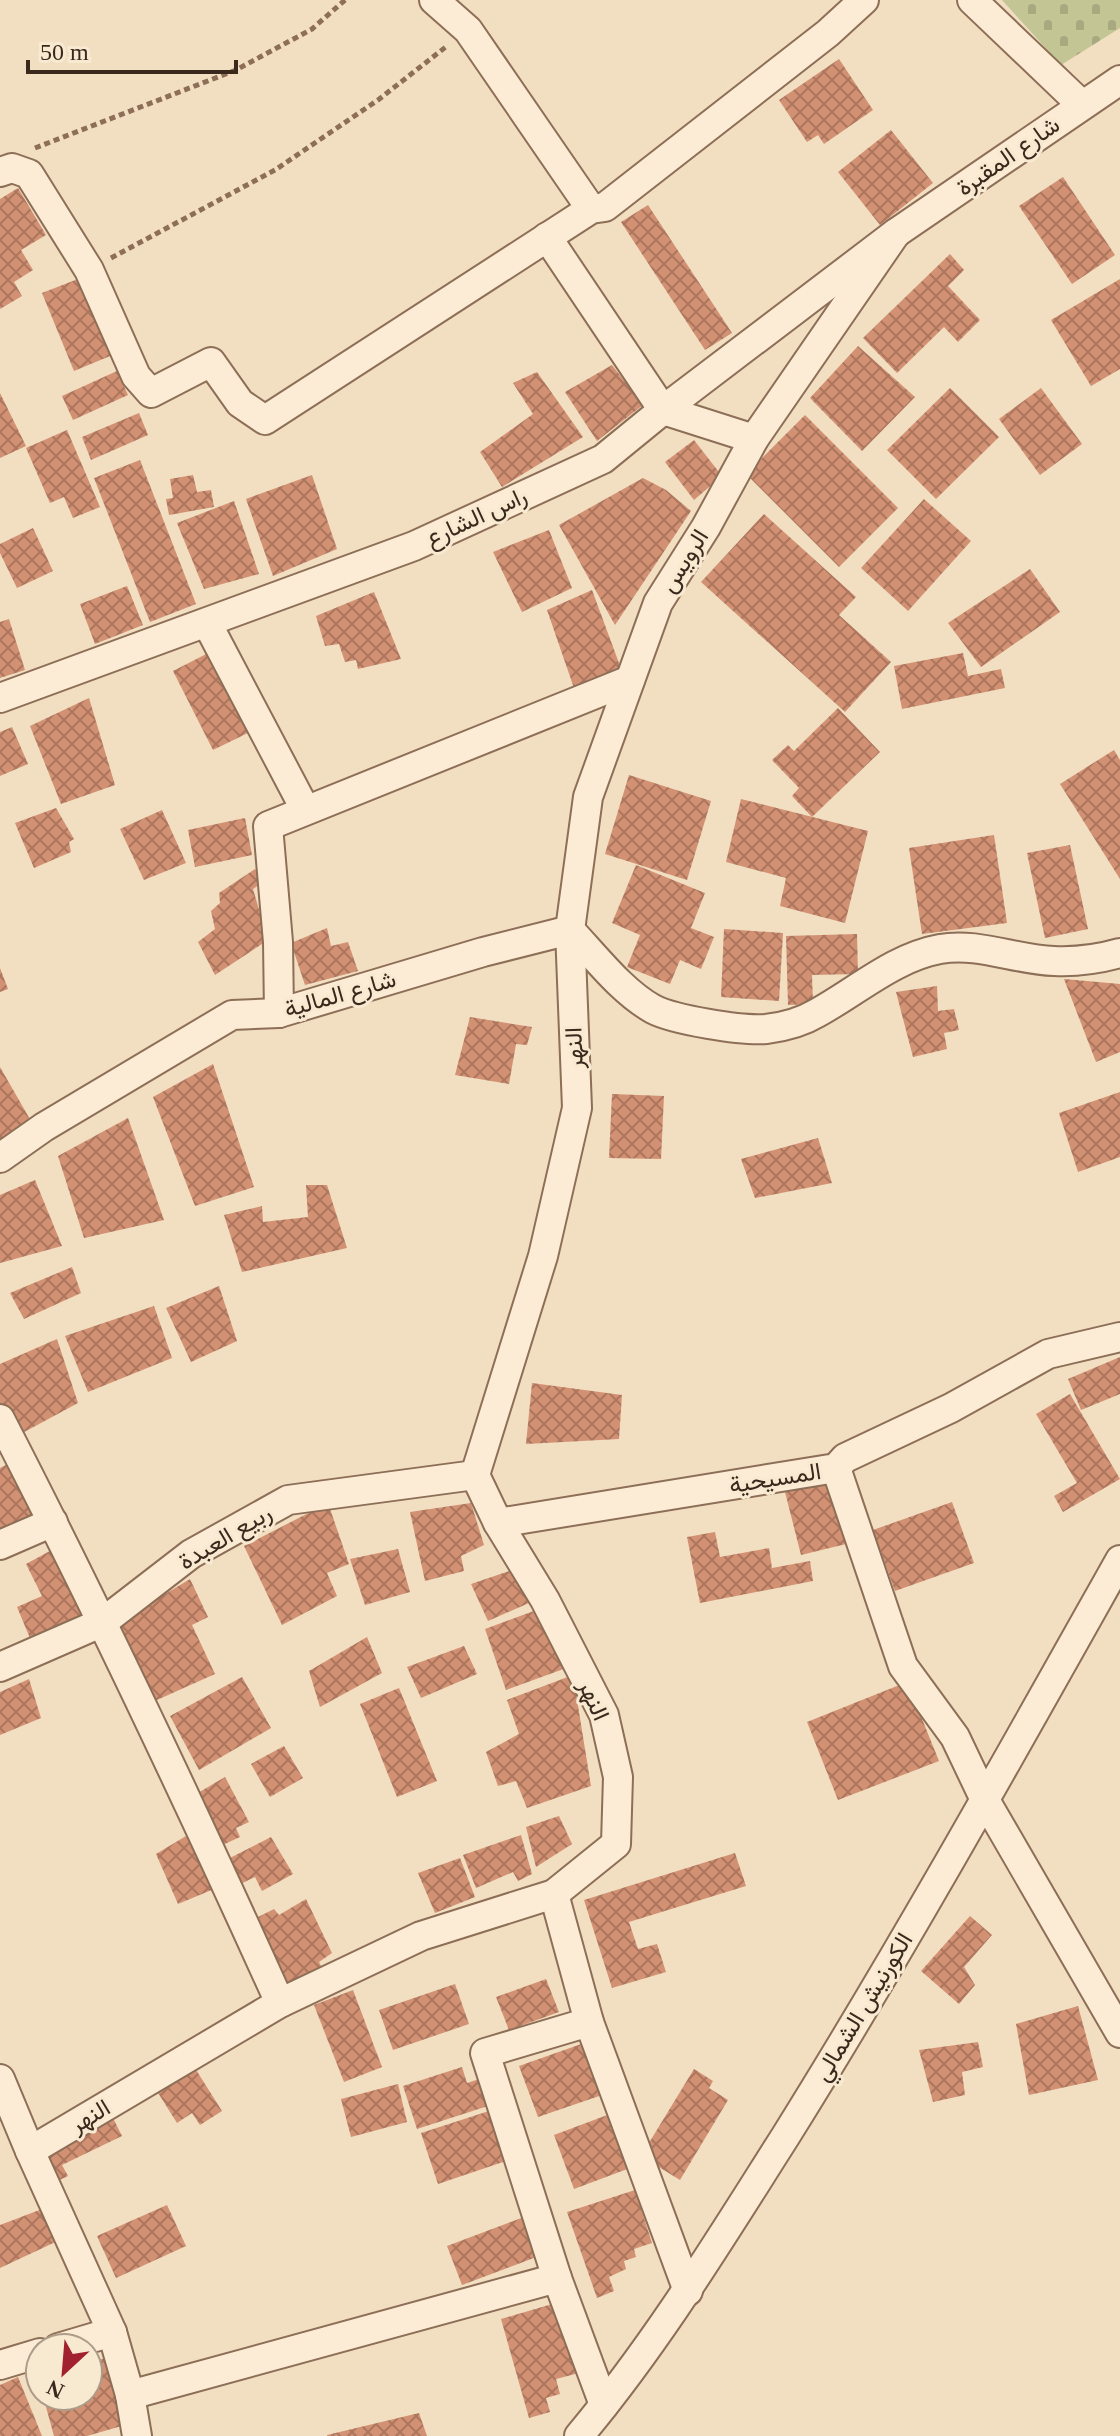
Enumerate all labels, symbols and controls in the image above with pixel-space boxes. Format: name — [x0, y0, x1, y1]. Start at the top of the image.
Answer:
scale bar — [28, 24, 236, 74]
text: 50 m — [40, 39, 89, 65]
street label: شارع المقبرة — [952, 111, 1066, 203]
street label: راس الشارع — [421, 482, 532, 554]
street label: الرويس — [655, 525, 715, 598]
street label: شارع المالية — [281, 966, 400, 1025]
street label: النهر — [560, 1027, 590, 1070]
street label: المسيحية — [727, 1458, 823, 1499]
street label: ربيع العبدة — [174, 1499, 278, 1578]
street label: النهر — [571, 1675, 614, 1725]
street label: الكورنيش الشمالي — [808, 1928, 923, 2089]
street label: النهر — [65, 2094, 116, 2140]
north arrow — [24, 2332, 104, 2412]
text: N — [43, 2375, 68, 2404]

